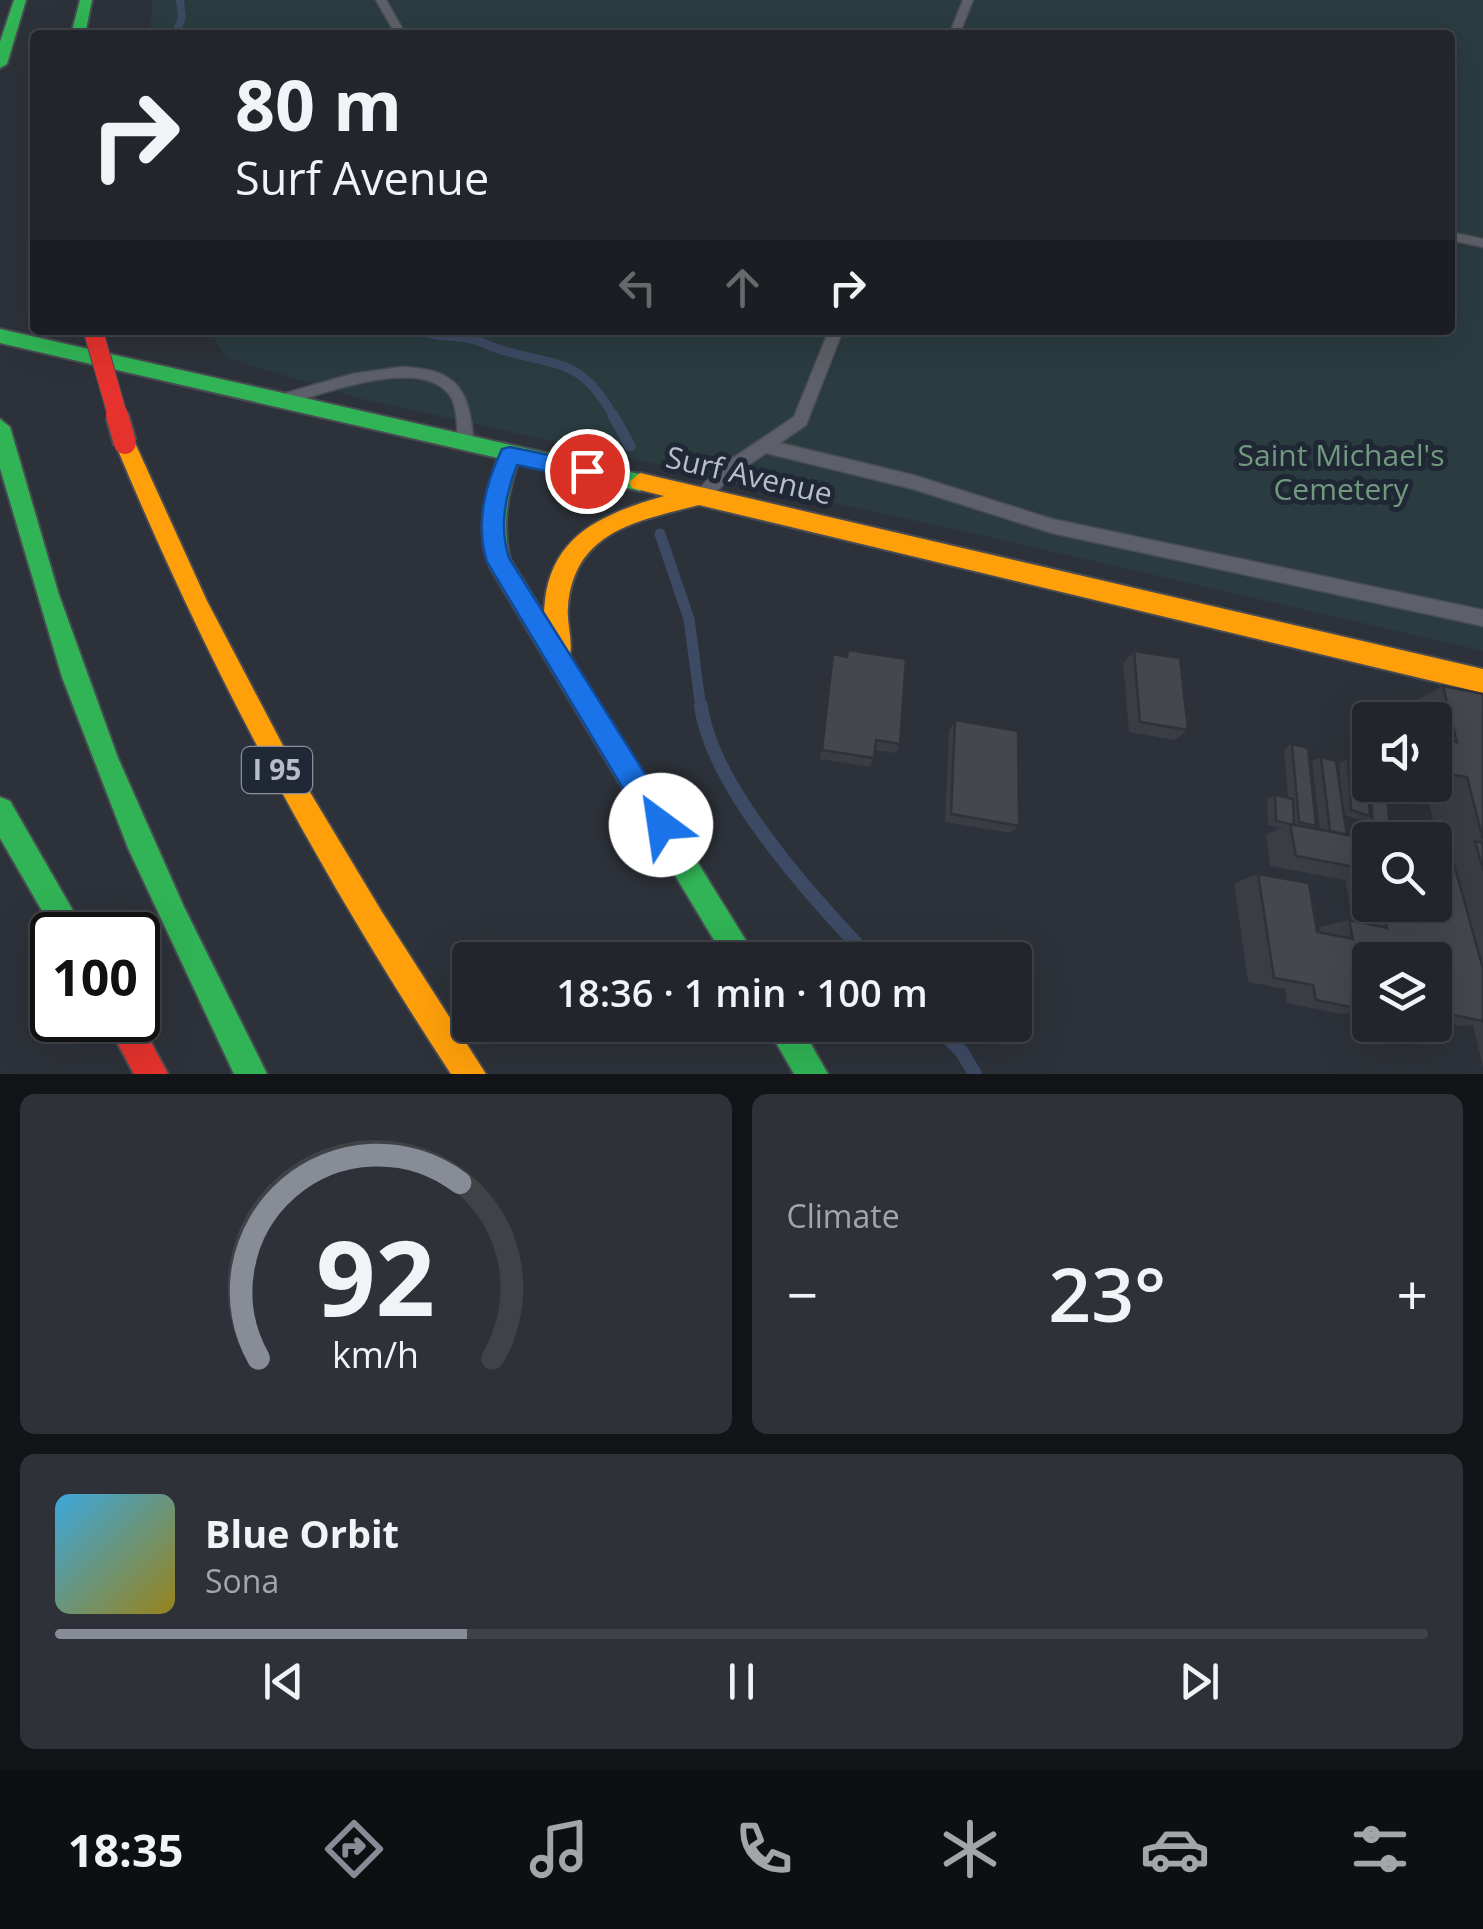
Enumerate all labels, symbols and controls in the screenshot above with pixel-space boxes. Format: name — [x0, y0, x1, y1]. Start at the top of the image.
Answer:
text: 80 m — [235, 56, 402, 152]
icon: right — [70, 70, 200, 200]
text: Surf Avenue — [235, 147, 489, 208]
icon: left — [610, 260, 665, 315]
icon: ahead — [715, 260, 770, 315]
icon: right — [820, 260, 875, 315]
pin — [545, 429, 630, 514]
park label: Saint Michael's Cemetery — [1238, 434, 1444, 509]
street label: Surf Avenue — [662, 436, 837, 514]
icon: arrive — [560, 444, 615, 499]
map controls — [1352, 702, 1452, 1042]
button: sound — [1352, 702, 1452, 802]
road number: I 95 — [242, 747, 312, 793]
position arrow — [609, 773, 713, 877]
button: search — [1352, 822, 1452, 922]
speed limit sign: 100 — [30, 912, 160, 1042]
button: layers — [1352, 942, 1452, 1042]
text: 18:36 · 1 min · 100 m — [556, 966, 928, 1018]
text: Climate — [787, 1194, 900, 1237]
text: 92 — [316, 1205, 435, 1346]
text: 23° — [1048, 1242, 1166, 1344]
text: − — [787, 1256, 818, 1331]
text: + — [1397, 1256, 1428, 1331]
text: km/h — [332, 1330, 419, 1378]
text: Blue Orbit — [205, 1507, 399, 1559]
text: Sona — [205, 1559, 279, 1602]
icon: previous — [256, 1654, 311, 1709]
icon: pause — [714, 1654, 769, 1709]
icon: next — [1172, 1654, 1227, 1709]
icon: directions — [319, 1814, 389, 1884]
icon: music — [524, 1814, 594, 1884]
icon: phone — [729, 1814, 799, 1884]
icon: climate — [935, 1814, 1005, 1884]
icon: car — [1140, 1814, 1210, 1884]
icon: filters — [1345, 1814, 1415, 1884]
text: 18:35 — [68, 1819, 183, 1880]

